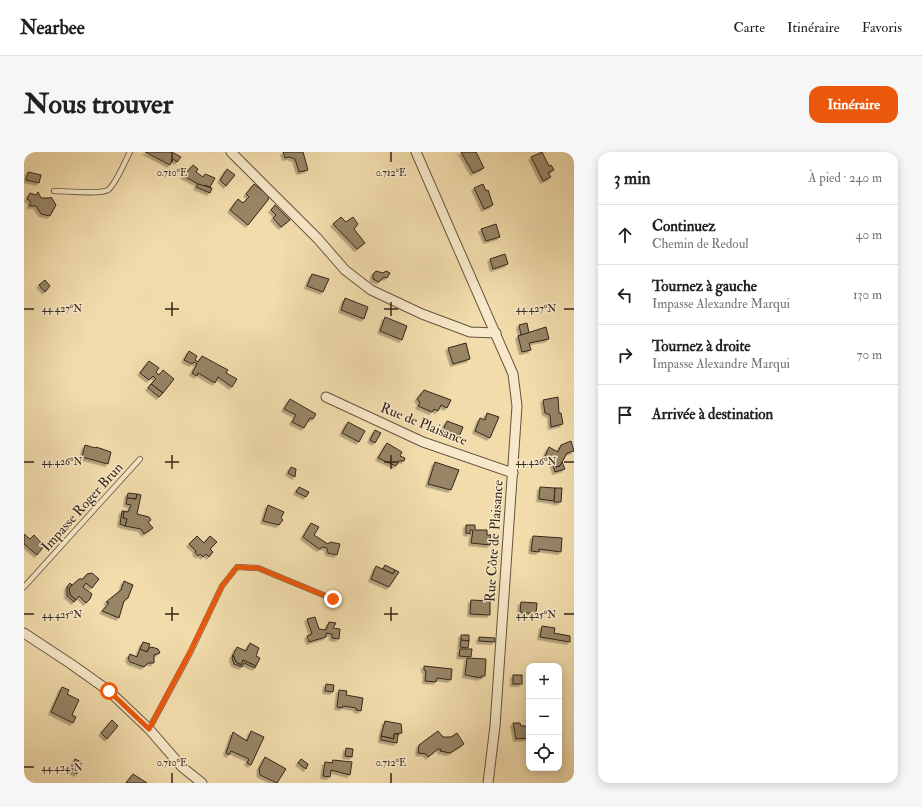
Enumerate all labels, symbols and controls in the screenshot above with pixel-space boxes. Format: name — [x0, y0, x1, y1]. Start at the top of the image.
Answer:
text: Nearbee — [20, 16, 85, 40]
text: Carte — [734, 19, 765, 36]
text: Itinéraire — [787, 19, 840, 36]
text: Favoris — [862, 19, 902, 36]
button: Itinéraire — [809, 86, 898, 123]
text: Nous trouver — [24, 87, 173, 122]
text: 0.710°E — [157, 167, 187, 179]
text: 0.712°E — [376, 167, 406, 179]
text: 3 min — [614, 168, 651, 189]
text: À pied · 240 m — [808, 170, 882, 186]
text: Continuez — [652, 217, 716, 236]
icon: ahead — [614, 224, 636, 246]
text: 40 m — [856, 227, 882, 243]
text: Chemin de Redoul — [652, 236, 749, 252]
text: Tournez à gauche — [652, 277, 757, 296]
icon: left — [614, 284, 636, 306]
text: 130 m — [853, 287, 882, 303]
text: Impasse Alexandre Marqui — [652, 296, 790, 312]
text: 44.427°N — [42, 303, 82, 315]
text: 44.427°N — [516, 303, 556, 315]
text: Tournez à droite — [652, 337, 751, 356]
icon: right — [614, 344, 636, 366]
text: 70 m — [857, 347, 882, 363]
text: Impasse Alexandre Marqui — [652, 356, 790, 372]
street label: Rue de Plaisance — [378, 399, 470, 449]
icon: arrive — [614, 404, 636, 426]
text: Arrivée à destination — [652, 405, 773, 424]
text: 44.426°N — [41, 456, 83, 468]
text: 44.426°N — [515, 456, 557, 468]
street label: Impasse Roger Brun — [38, 459, 127, 556]
street label: Rue Côte de Plaisance — [481, 479, 507, 603]
route end — [324, 590, 342, 608]
text: 44.425°N — [42, 609, 82, 621]
text: 44.425°N — [516, 609, 556, 621]
map controls — [526, 663, 562, 771]
button: + — [526, 663, 562, 699]
route start — [100, 682, 118, 700]
button: − — [526, 699, 562, 735]
button: locate — [526, 735, 562, 771]
text: 0.710°E — [157, 757, 187, 769]
text: 0.712°E — [376, 757, 406, 769]
text: 44.424°N — [41, 762, 83, 774]

